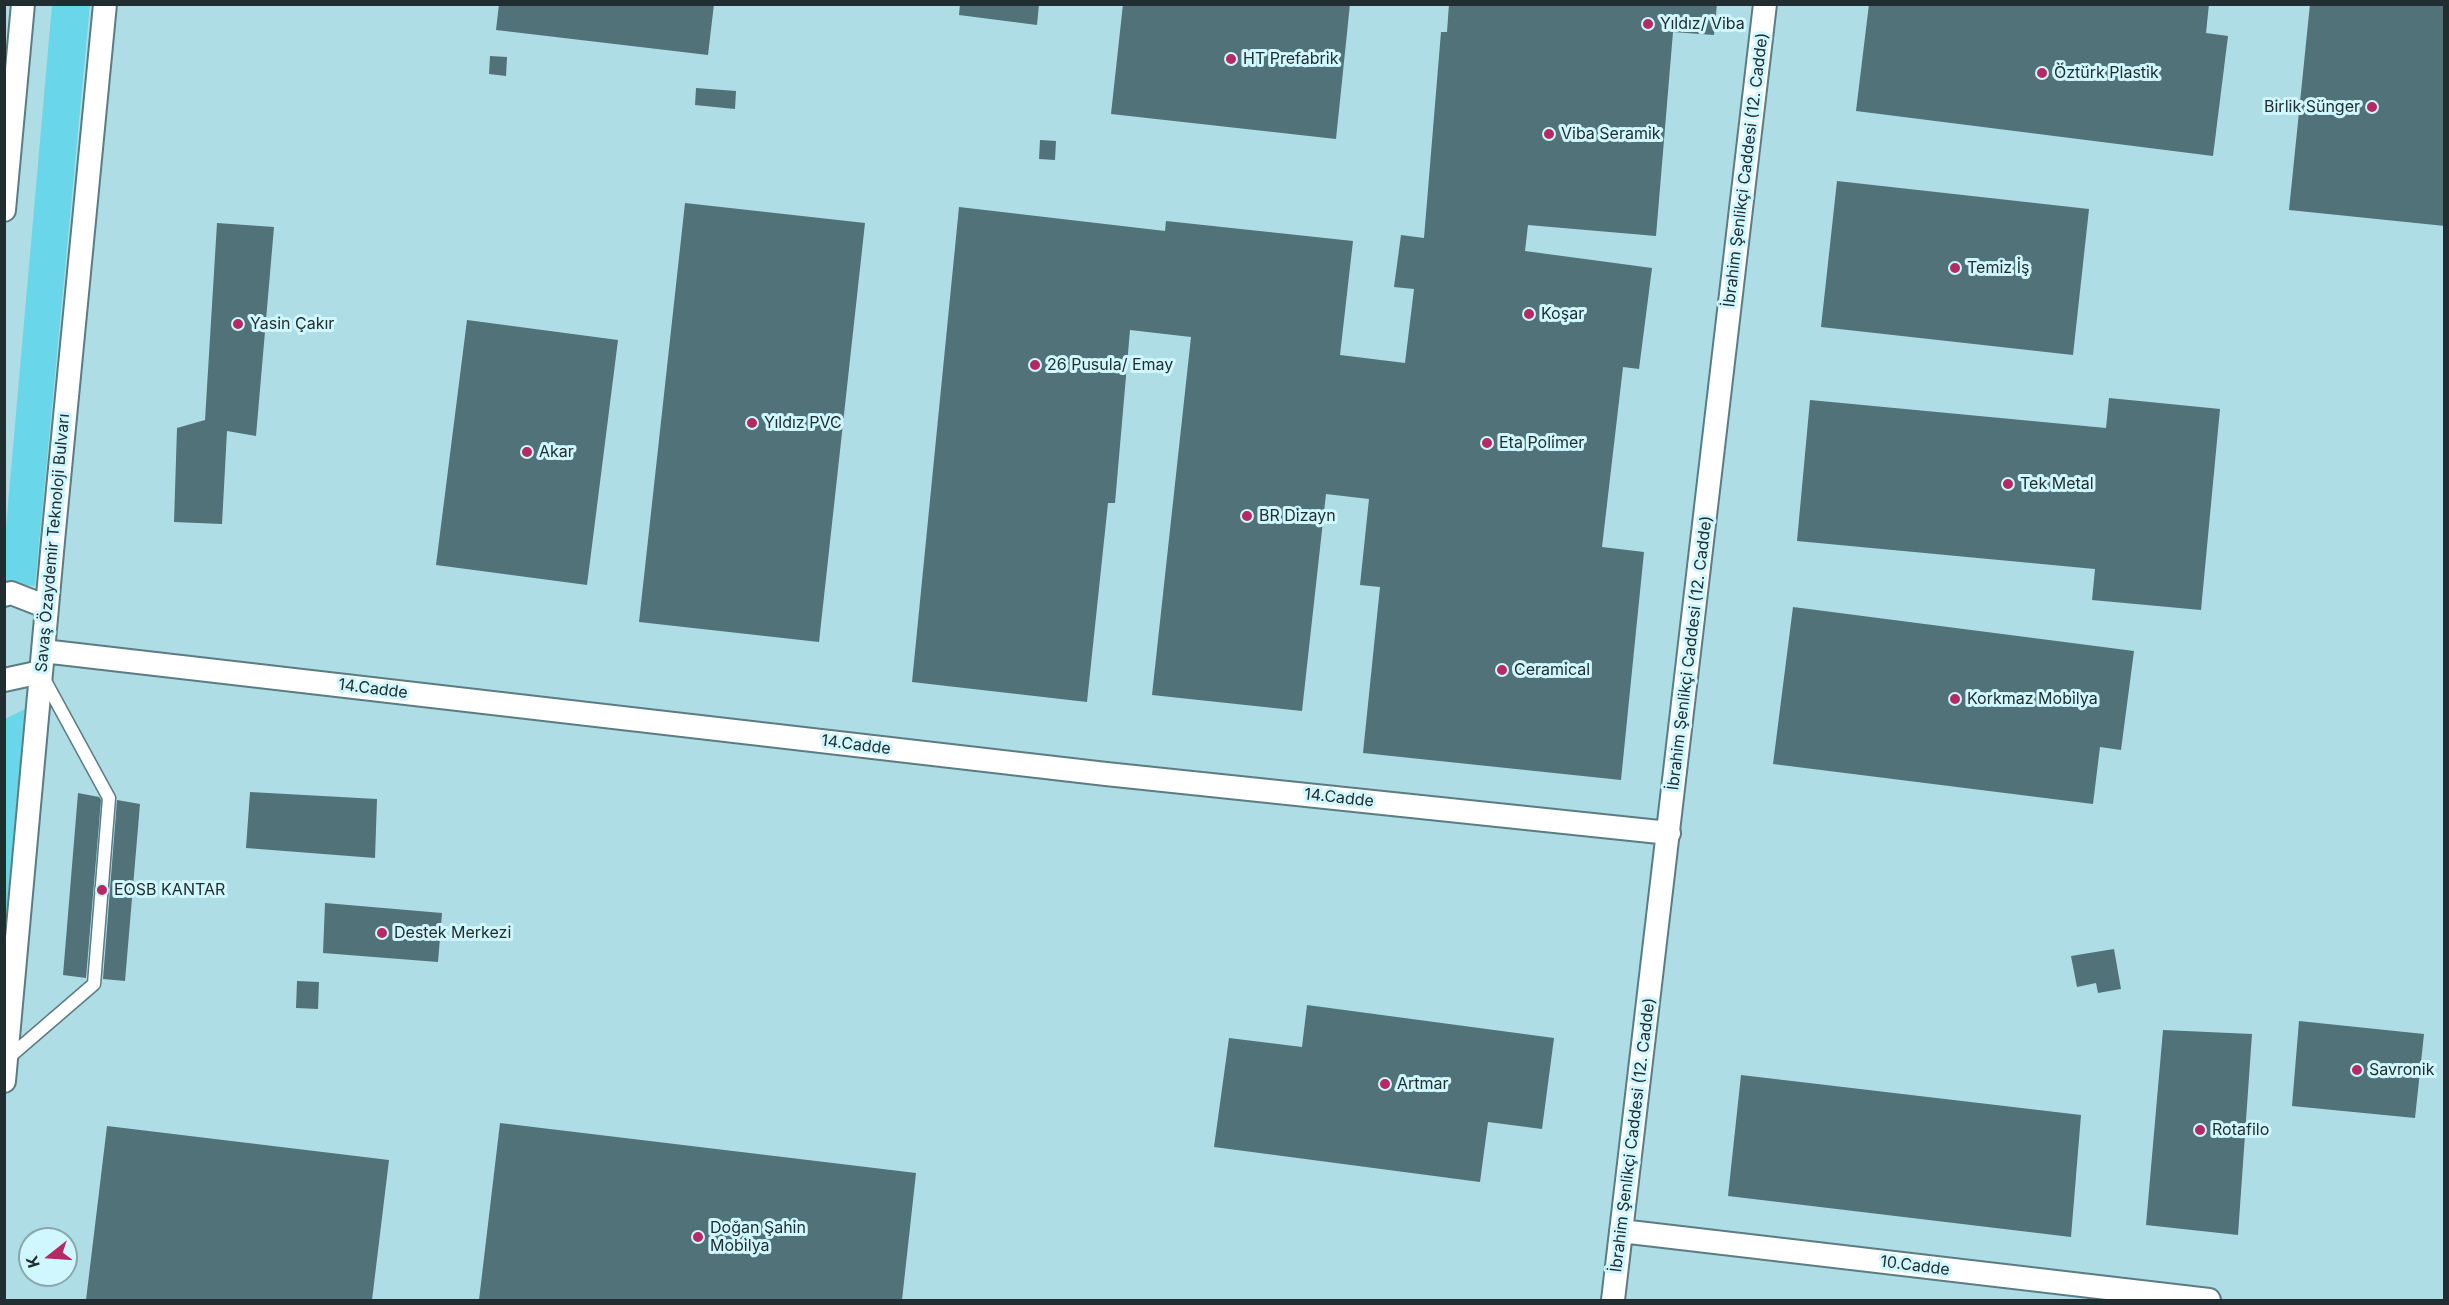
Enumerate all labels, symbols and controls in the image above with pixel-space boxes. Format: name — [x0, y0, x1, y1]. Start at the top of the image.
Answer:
place label: Yıldız/ Viba — [1660, 14, 1745, 34]
marker: Yıldız/ Viba — [1641, 17, 1655, 31]
street label: İbrahim Şenlikçi Caddesi (12. Cadde) — [1720, 32, 1772, 308]
place label: HT Prefabrik — [1243, 49, 1338, 69]
marker: HT Prefabrik — [1224, 52, 1238, 66]
place label: Öztürk Plastik — [2054, 63, 2159, 83]
marker: Öztürk Plastik — [2035, 66, 2049, 80]
place label: Birlik Sünger — [2264, 97, 2360, 117]
marker: Birlik Sünger — [2365, 100, 2379, 114]
place label: Viba Seramik — [1561, 124, 1661, 144]
marker: Viba Seramik — [1542, 127, 1556, 141]
place label: Temiz İş — [1967, 258, 2029, 278]
marker: Temiz İş — [1948, 261, 1962, 275]
place label: Koşar — [1541, 304, 1584, 324]
marker: Koşar — [1522, 307, 1536, 321]
place label: Yasin Çakır — [250, 314, 334, 334]
marker: Yasin Çakır — [231, 317, 245, 331]
place label: 26 Pusula/ Emay — [1047, 355, 1173, 375]
marker: 26 Pusula/ Emay — [1028, 358, 1042, 372]
street label: Savaş Özaydemir Teknoloji Bulvarı — [32, 413, 74, 673]
place label: Yıldız PVC — [764, 413, 842, 433]
marker: Yıldız PVC — [745, 416, 759, 430]
place label: Eta Polimer — [1499, 433, 1584, 453]
marker: Eta Polimer — [1480, 436, 1494, 450]
place label: Akar — [539, 442, 574, 462]
marker: Akar — [520, 445, 534, 459]
place label: Tek Metal — [2020, 474, 2094, 494]
marker: Tek Metal — [2001, 477, 2015, 491]
place label: BR Dizayn — [1259, 506, 1336, 526]
marker: BR Dizayn — [1240, 509, 1254, 523]
street label: İbrahim Şenlikçi Caddesi (12. Cadde) — [1664, 515, 1716, 791]
place label: Ceramical — [1514, 660, 1590, 680]
marker: Ceramical — [1495, 663, 1509, 677]
street label: 14.Cadde — [337, 675, 409, 703]
place label: Korkmaz Mobilya — [1967, 689, 2098, 709]
marker: Korkmaz Mobilya — [1948, 692, 1962, 706]
street label: 14.Cadde — [820, 731, 892, 759]
street label: 14.Cadde — [1303, 785, 1375, 811]
place label: EOSB KANTAR — [114, 880, 225, 900]
marker: EOSB KANTAR — [95, 883, 109, 897]
place label: Destek Merkezi — [394, 923, 511, 943]
marker: Destek Merkezi — [375, 926, 389, 940]
street label: İbrahim Şenlikçi Caddesi (12. Cadde) — [1607, 997, 1659, 1273]
place label: Savronik — [2369, 1060, 2434, 1080]
marker: Savronik — [2350, 1063, 2364, 1077]
place label: Artmar — [1397, 1074, 1449, 1094]
marker: Artmar — [1378, 1077, 1392, 1091]
place label: Rotafilo — [2212, 1120, 2269, 1140]
marker: Rotafilo — [2193, 1123, 2207, 1137]
place label: Doğan Şahin Mobilya — [710, 1218, 806, 1256]
north arrow — [18, 1227, 78, 1287]
marker: Doğan Şahin Mobilya — [691, 1230, 705, 1244]
street label: 10.Cadde — [1879, 1252, 1951, 1280]
text: K — [21, 1253, 44, 1270]

